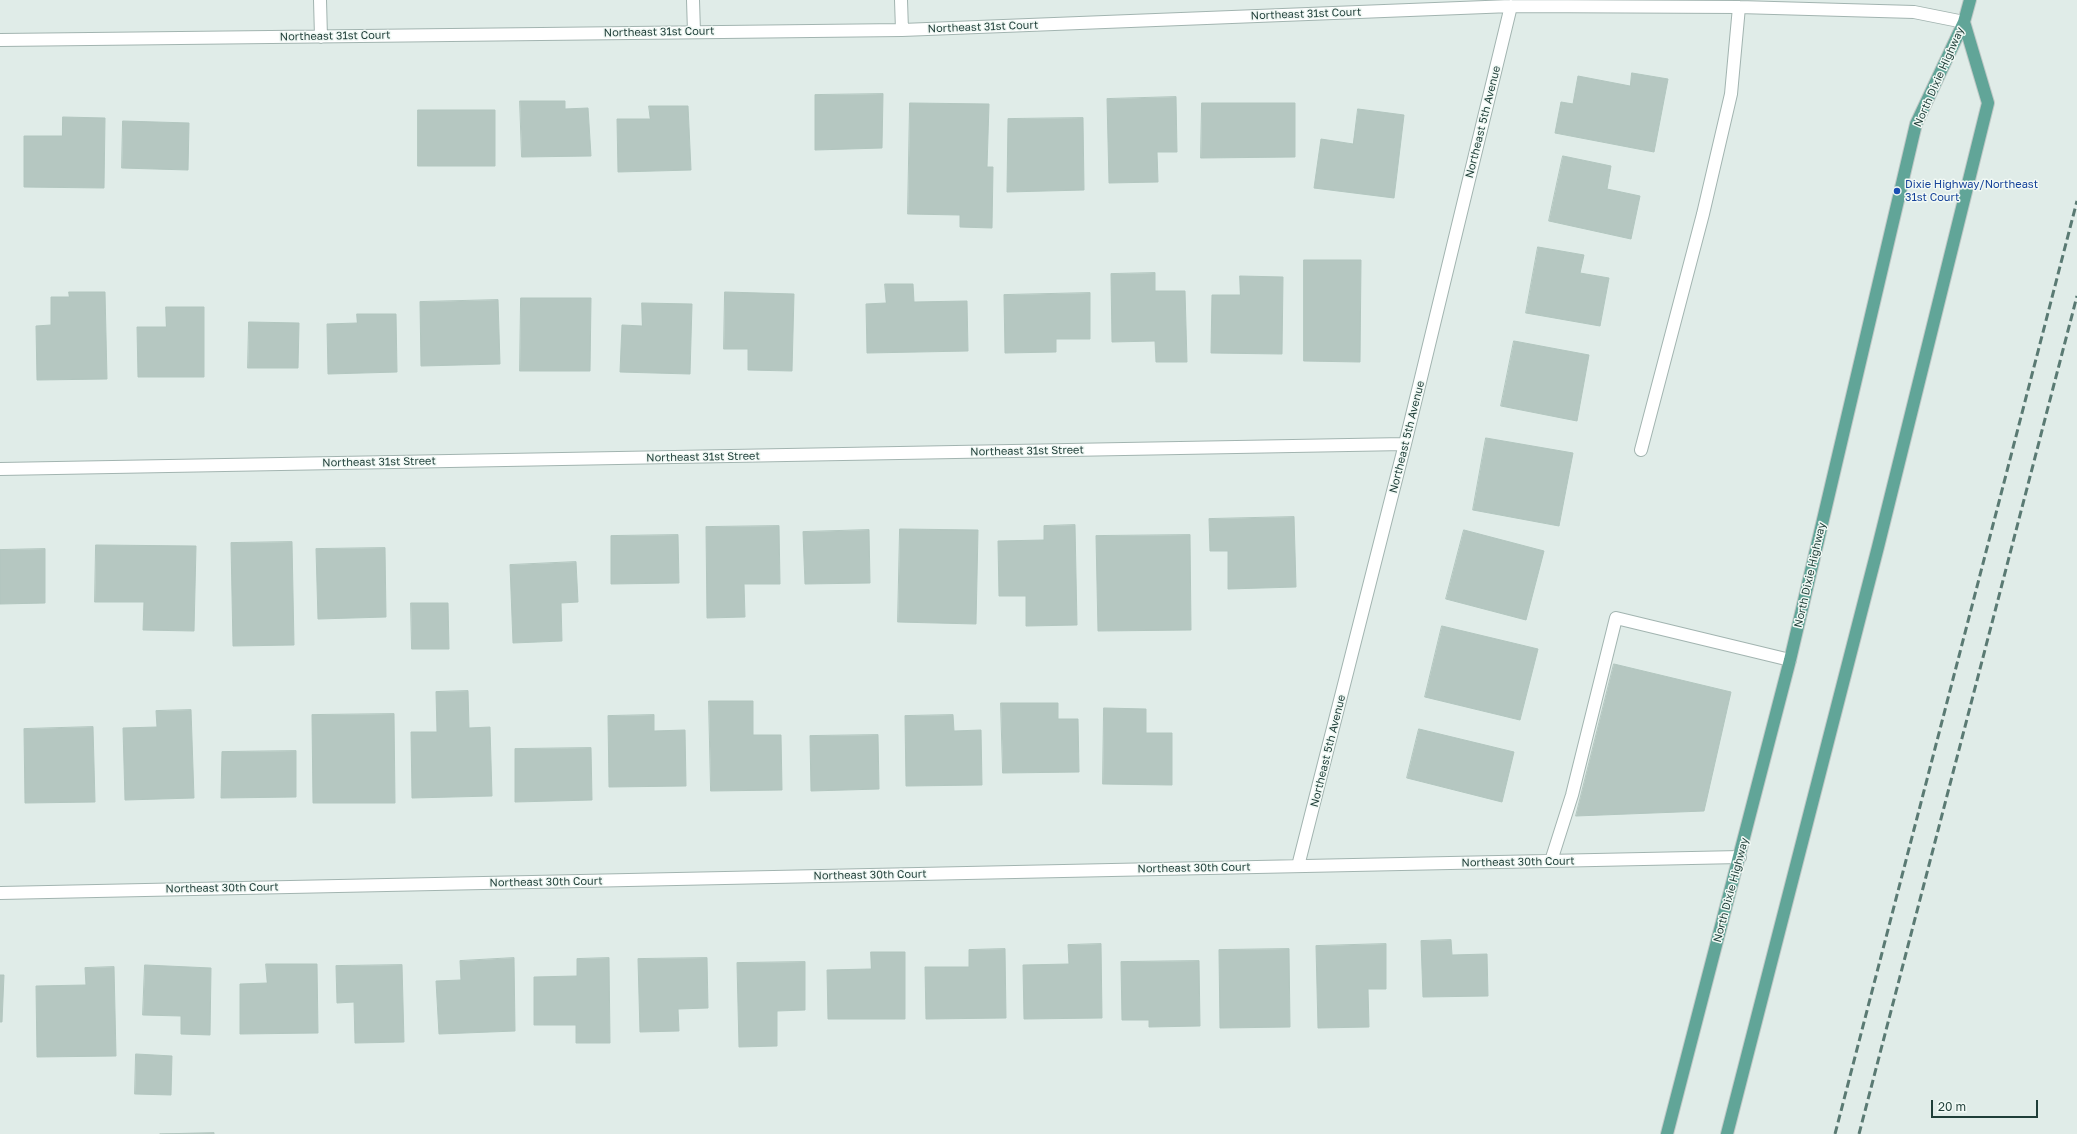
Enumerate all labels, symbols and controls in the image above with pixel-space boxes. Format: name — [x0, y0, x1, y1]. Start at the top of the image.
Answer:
street label: Northeast 31st Court — [1251, 5, 1361, 23]
street label: Northeast 31st Court — [928, 18, 1038, 36]
street label: Northeast 31st Court — [604, 24, 714, 40]
street label: North Dixie Highway — [1911, 25, 1967, 129]
street label: Northeast 31st Court — [280, 28, 390, 44]
street label: Northeast 5th Avenue — [1463, 64, 1503, 180]
place label: Dixie Highway/Northeast 31st Court — [1905, 178, 2038, 204]
marker: Dixie Highway/Northeast 31st Court — [1892, 186, 1902, 196]
street label: Northeast 5th Avenue — [1387, 379, 1427, 495]
street label: Northeast 31st Street — [970, 443, 1084, 459]
street label: Northeast 31st Street — [646, 449, 760, 465]
street label: Northeast 31st Street — [322, 454, 436, 470]
street label: North Dixie Highway — [1791, 521, 1829, 629]
street label: Northeast 5th Avenue — [1308, 693, 1348, 809]
street label: North Dixie Highway — [1711, 836, 1751, 944]
street label: Northeast 30th Court — [1461, 854, 1575, 870]
street label: Northeast 30th Court — [1137, 860, 1251, 876]
street label: Northeast 30th Court — [813, 867, 927, 883]
street label: Northeast 30th Court — [489, 874, 603, 890]
street label: Northeast 30th Court — [165, 880, 279, 896]
scale bar — [1933, 1092, 2040, 1118]
text: 20 m — [1938, 1099, 1966, 1114]

